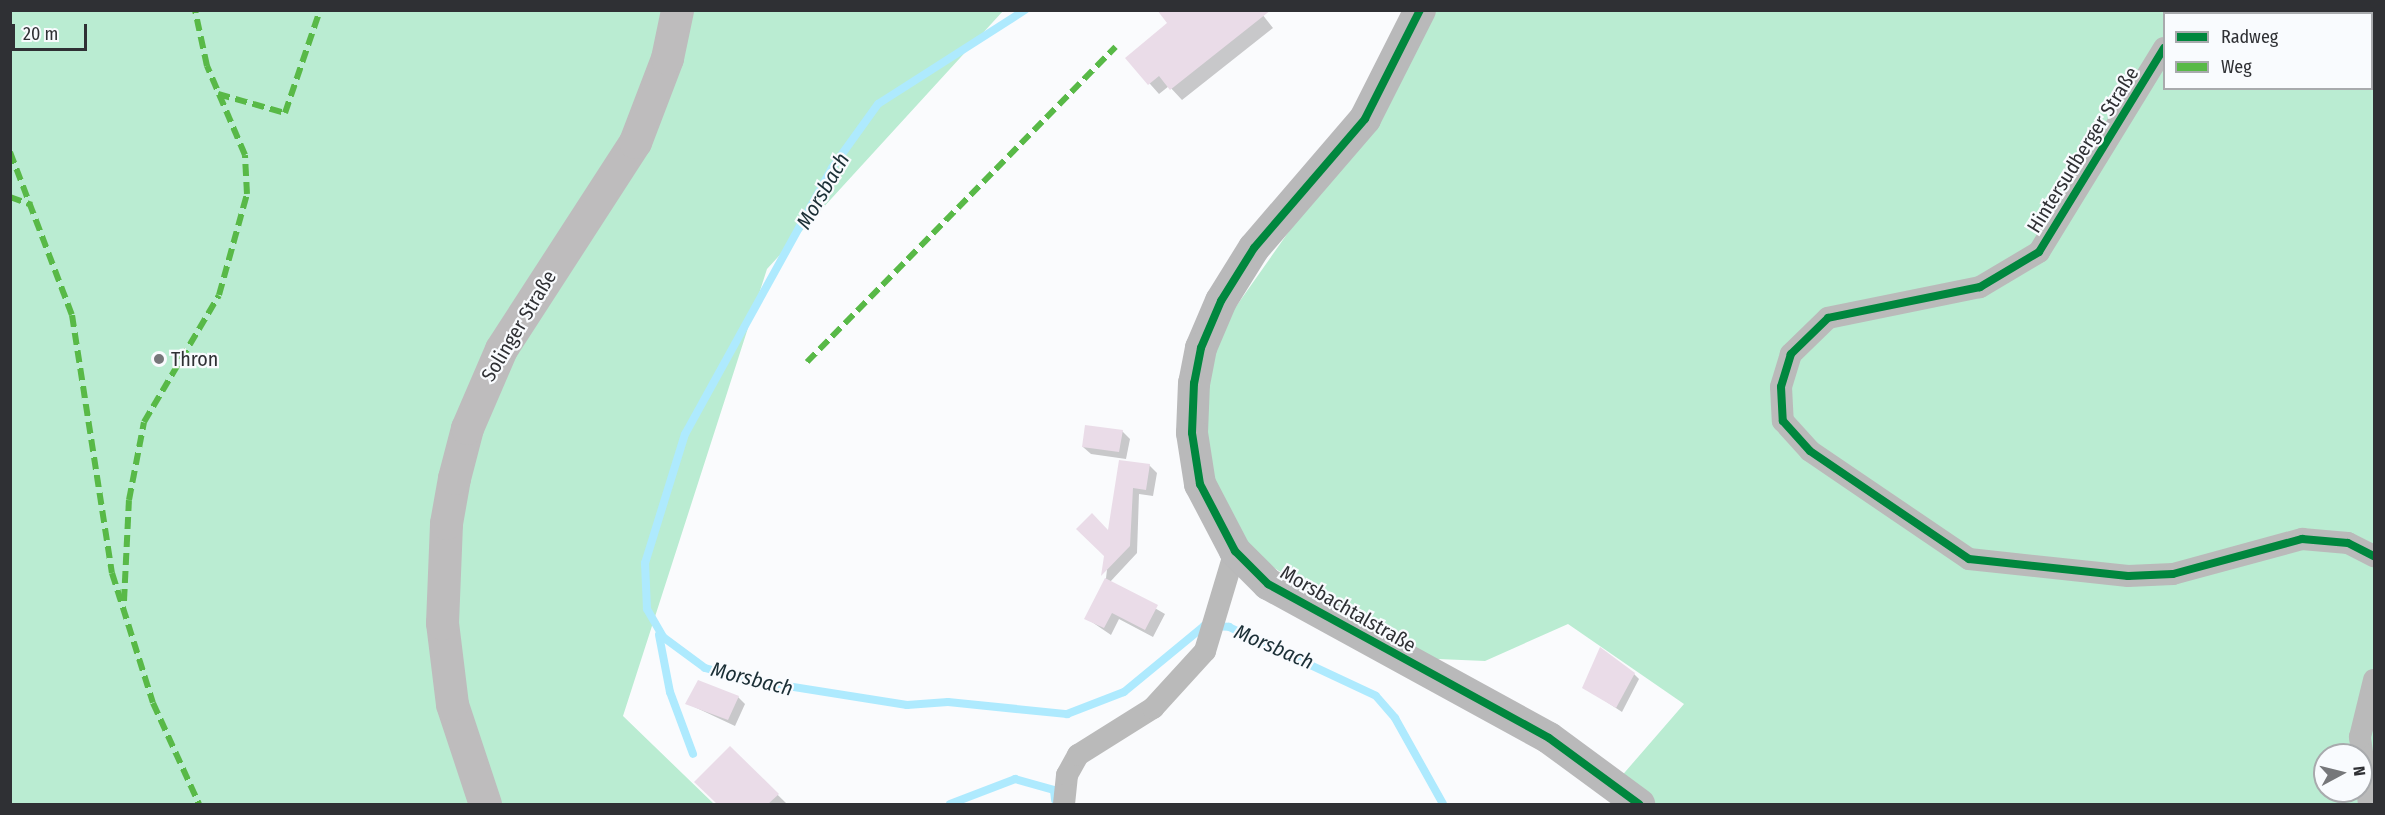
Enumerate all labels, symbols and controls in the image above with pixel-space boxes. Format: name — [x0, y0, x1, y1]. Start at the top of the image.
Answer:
scale bar — [15, 12, 90, 50]
legend — [2163, 12, 2373, 90]
text: 20 m — [23, 23, 58, 45]
text: Radweg — [2221, 26, 2278, 48]
text: Weg — [2221, 56, 2252, 78]
street label: Hintersudberger Straße — [2022, 63, 2144, 237]
water label: Morsbach — [791, 148, 855, 234]
street label: Solinger Straße — [476, 266, 562, 386]
place label: Thron — [171, 347, 218, 371]
marker: Thron — [152, 352, 166, 366]
street label: Morsbachtalstraße — [1276, 560, 1420, 658]
water label: Morsbach — [1231, 619, 1317, 675]
water label: Morsbach — [708, 657, 796, 701]
north arrow — [2313, 743, 2373, 803]
text: N — [2349, 765, 2369, 777]

